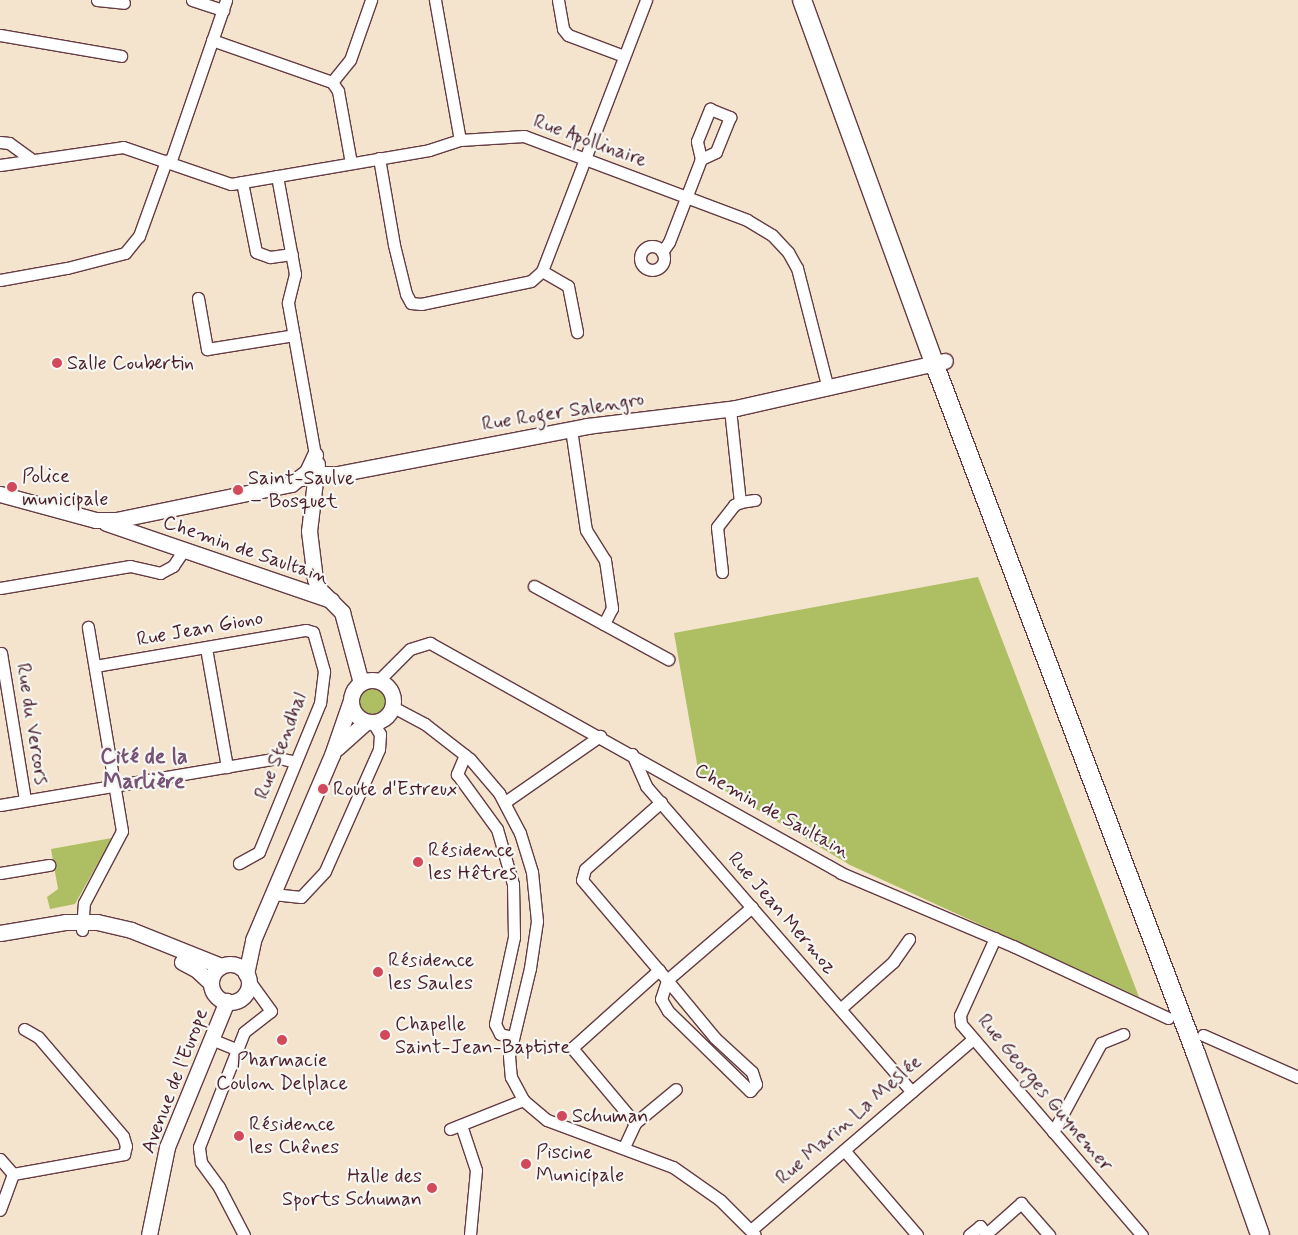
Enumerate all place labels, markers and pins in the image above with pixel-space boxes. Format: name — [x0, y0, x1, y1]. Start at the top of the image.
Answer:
place label: Salle Coubertin — [67, 351, 193, 375]
marker: Salle Coubertin — [51, 357, 63, 369]
place label: Police municipale — [22, 464, 109, 511]
place label: Saint-Saulve – Bosquet — [248, 466, 354, 513]
marker: Police municipale — [6, 481, 18, 493]
marker: Saint-Saulve – Bosquet — [232, 484, 244, 496]
place label: Route d'Estreux — [333, 777, 456, 801]
marker: Route d'Estreux — [317, 783, 329, 795]
place label: Résidence les Hêtres — [428, 838, 517, 885]
marker: Résidence les Hêtres — [412, 856, 424, 868]
place label: Résidence les Saules — [388, 948, 474, 995]
marker: Résidence les Saules — [372, 966, 384, 978]
place label: Chapelle Saint-Jean-Baptiste — [395, 1012, 570, 1059]
marker: Chapelle Saint-Jean-Baptiste — [379, 1029, 391, 1041]
marker: Pharmacie Coulon Delplace — [276, 1034, 288, 1046]
place label: Pharmacie Coulon Delplace — [216, 1048, 348, 1095]
place label: Schuman — [572, 1104, 649, 1128]
marker: Schuman — [556, 1110, 568, 1122]
place label: Résidence les Chênes — [249, 1112, 342, 1159]
marker: Résidence les Chênes — [233, 1130, 245, 1142]
place label: Piscine Municipale — [536, 1140, 624, 1187]
marker: Piscine Municipale — [520, 1158, 532, 1170]
place label: Halle des Sports Schuman — [282, 1164, 422, 1211]
marker: Halle des Sports Schuman — [426, 1182, 438, 1194]

